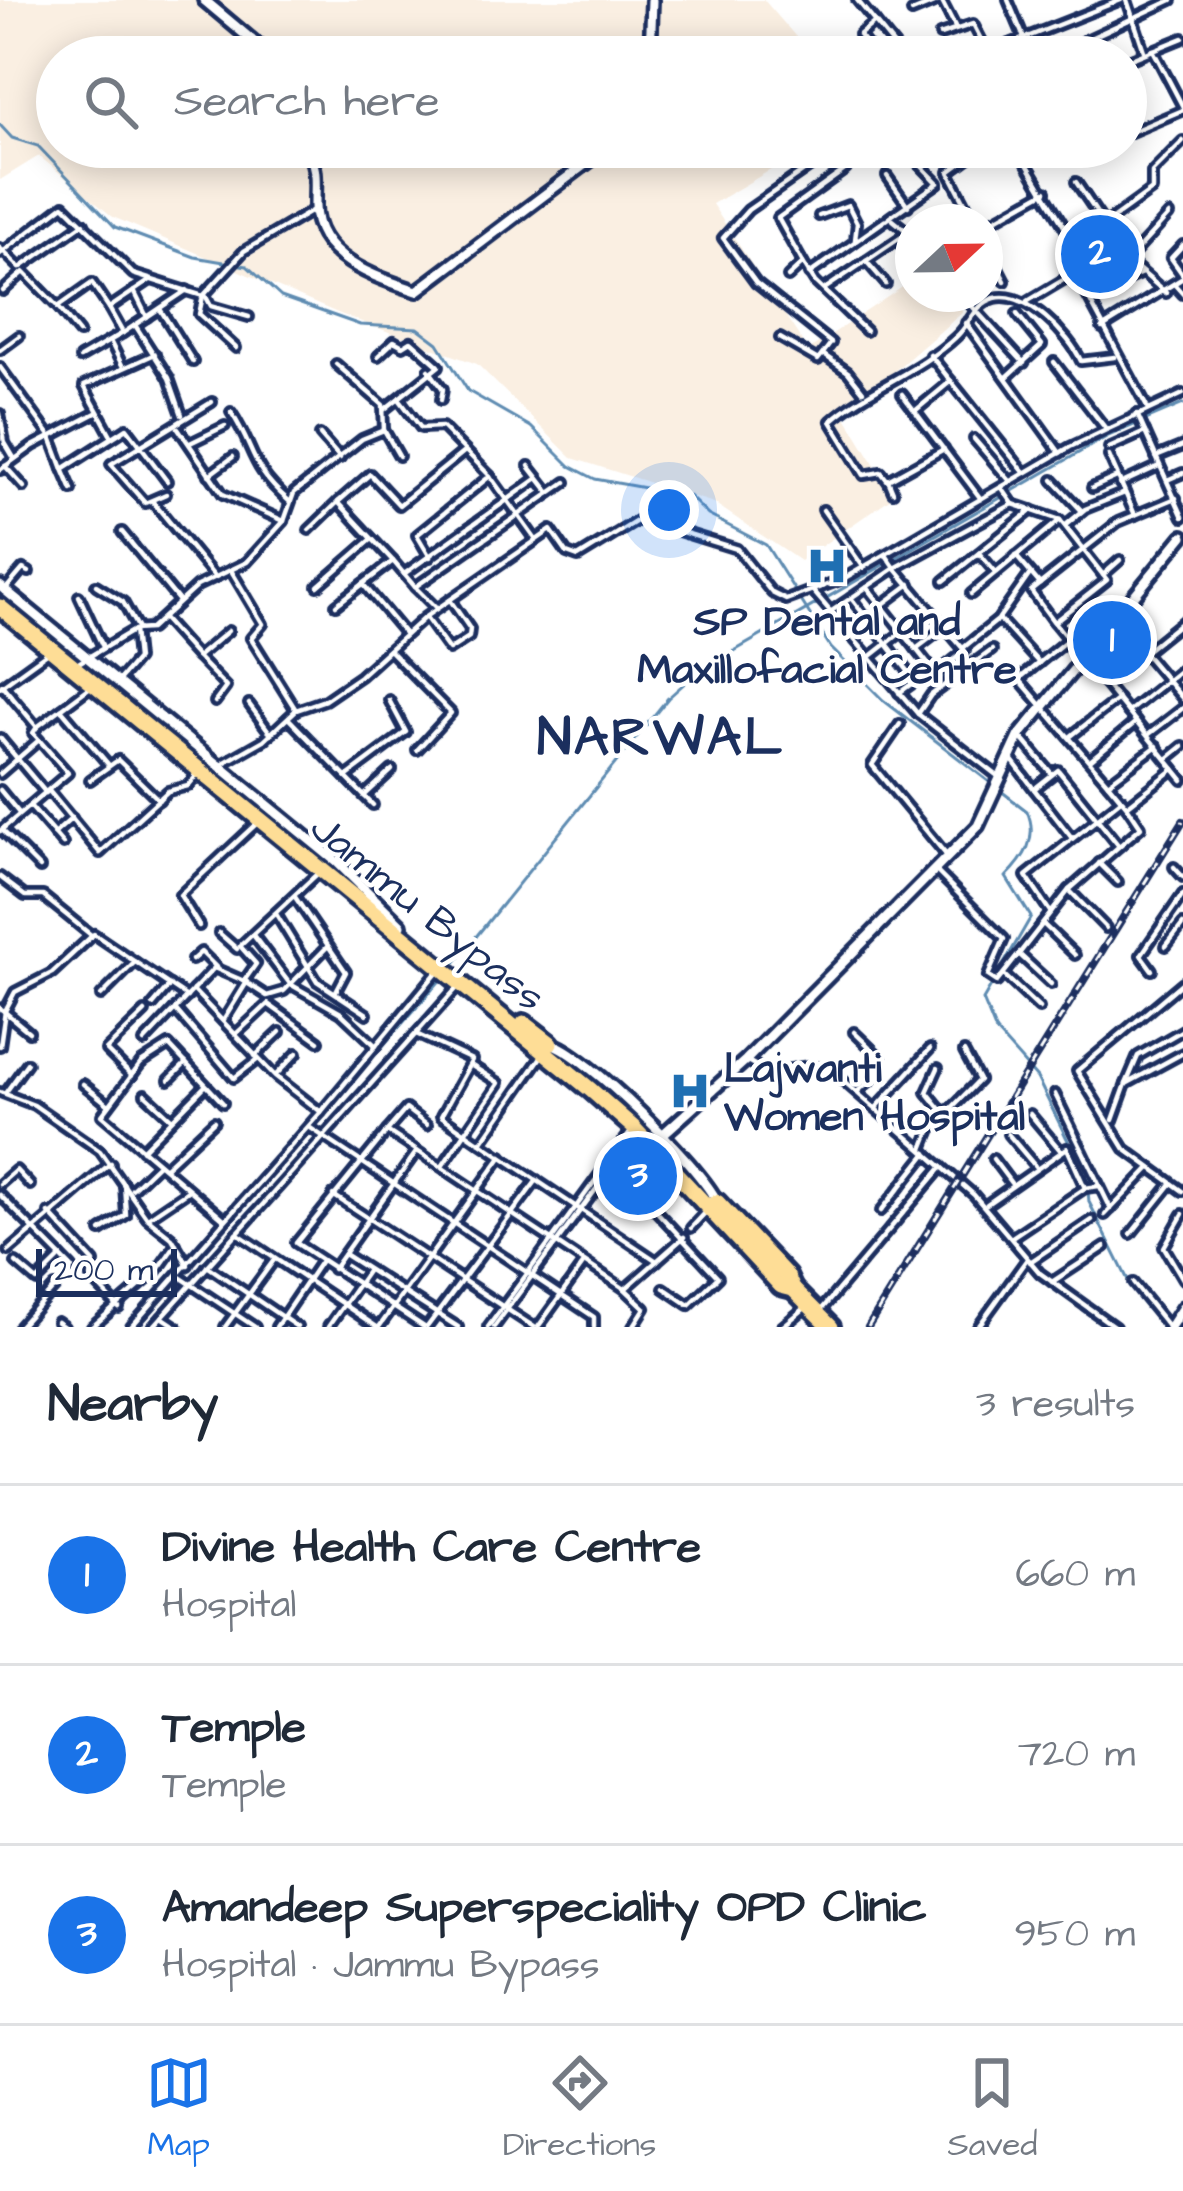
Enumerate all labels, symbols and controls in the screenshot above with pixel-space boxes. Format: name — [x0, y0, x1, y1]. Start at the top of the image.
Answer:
search box — [36, 36, 1147, 168]
icon: search — [78, 69, 144, 135]
text: Search here — [174, 71, 440, 133]
north arrow — [895, 204, 1003, 312]
pin: 2 — [1061, 209, 1139, 299]
your location — [639, 480, 699, 540]
hospital icon: SP Dental and Maxillofacial Centre — [804, 543, 850, 589]
place label: SP Dental and Maxillofacial Centre — [637, 594, 1017, 700]
pin: 1 — [1073, 595, 1151, 685]
district label: NARWAL — [537, 701, 785, 776]
street label: Jammu Bypass — [297, 801, 557, 1027]
place label: Lajwanti Women Hospital — [723, 1041, 1025, 1147]
hospital icon: Lajwanti Women Hospital — [667, 1068, 713, 1114]
pin: 3 — [599, 1131, 677, 1221]
scale bar — [36, 1243, 177, 1296]
text: 200 m — [54, 1247, 153, 1293]
text: Nearby — [48, 1370, 218, 1441]
text: 3 results — [976, 1378, 1135, 1432]
text: Divine Health Care Centre — [162, 1517, 701, 1579]
text: 1 — [85, 1548, 90, 1602]
text: 660 m — [1016, 1548, 1135, 1602]
text: Hospital — [162, 1579, 296, 1633]
text: Temple — [162, 1697, 306, 1759]
text: 2 — [76, 1728, 98, 1782]
text: 720 m — [1018, 1728, 1135, 1782]
text: Temple — [162, 1759, 287, 1813]
text: Amandeep Superspeciality OPD Clinic — [162, 1877, 927, 1939]
text: 3 — [77, 1908, 97, 1962]
text: 950 m — [1015, 1908, 1135, 1962]
text: Hospital · Jammu Bypass — [162, 1939, 600, 1993]
tab: Map — [146, 2050, 212, 2168]
tab: Directions — [503, 2050, 656, 2168]
tab: Saved — [947, 2050, 1037, 2168]

